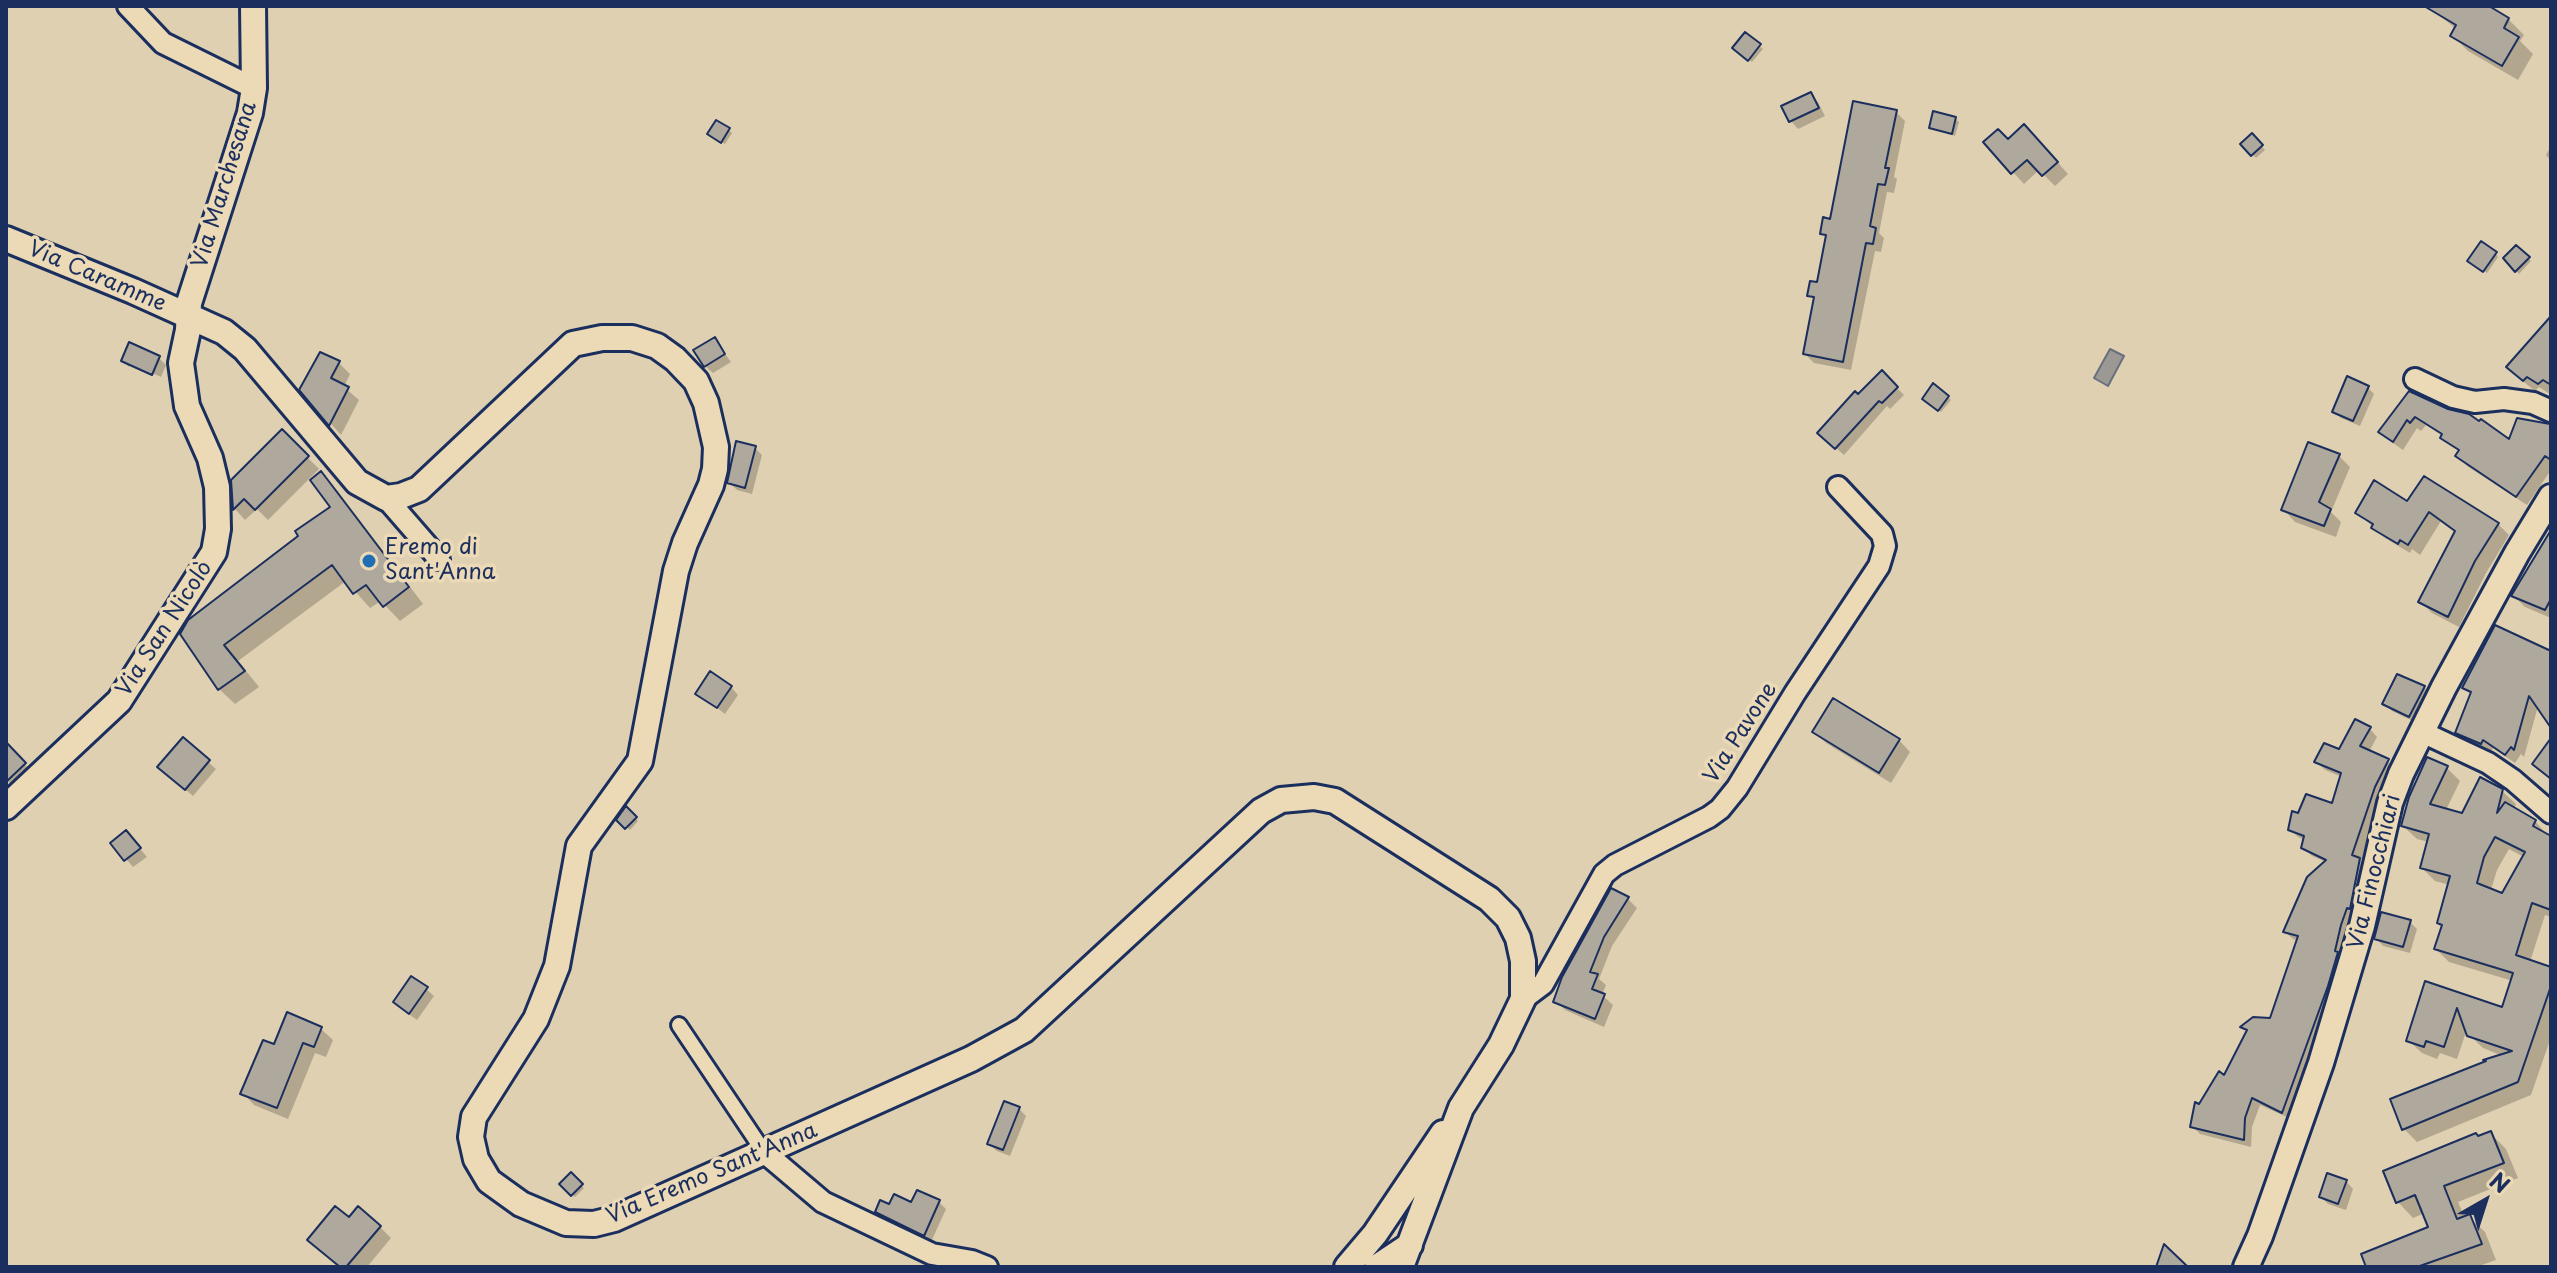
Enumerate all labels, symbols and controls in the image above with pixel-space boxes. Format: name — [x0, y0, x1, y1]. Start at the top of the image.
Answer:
street label: Via Marchesana — [187, 99, 263, 271]
street label: Via Caramme — [24, 236, 170, 318]
place label: Eremo di Sant'Anna — [385, 535, 495, 586]
marker: Eremo di Sant'Anna — [360, 552, 378, 570]
street label: Via San Nicolò — [111, 556, 219, 702]
street label: Via Pavone — [1699, 678, 1783, 788]
street label: Via Finocchiari — [2343, 792, 2407, 952]
street label: Via Eremo Sant'Anna — [603, 1118, 821, 1230]
north arrow — [2445, 1161, 2525, 1241]
text: N — [2483, 1164, 2518, 1200]

